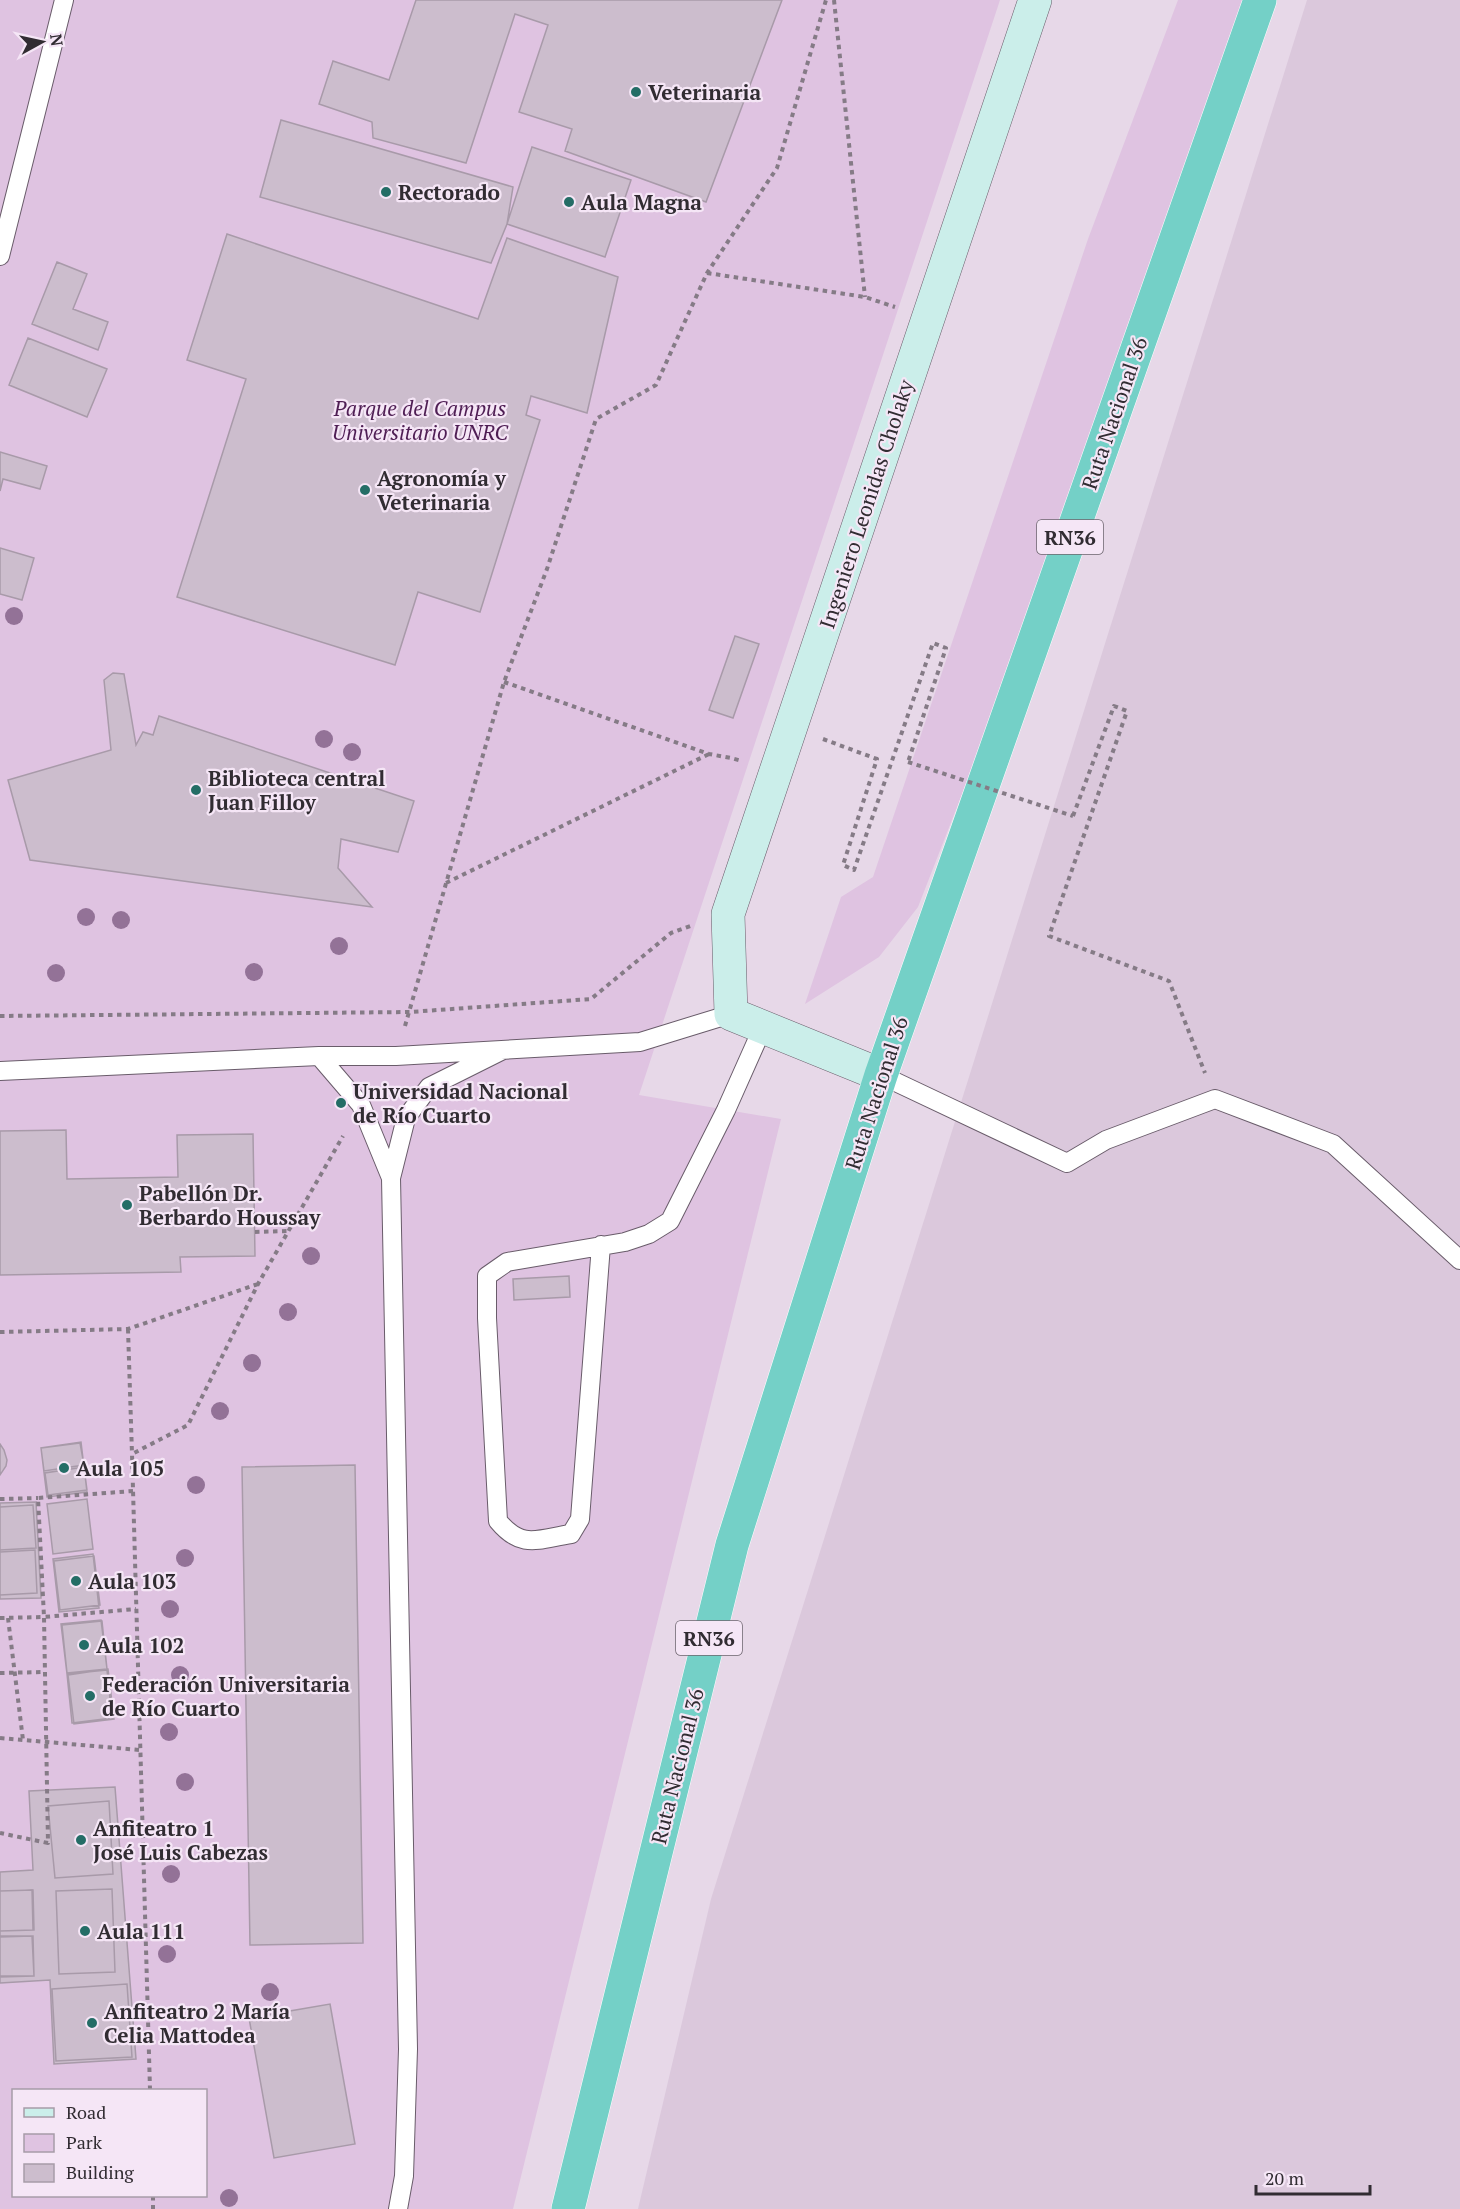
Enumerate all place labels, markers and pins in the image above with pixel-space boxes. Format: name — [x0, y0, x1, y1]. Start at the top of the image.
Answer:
place label: Veterinaria — [648, 78, 762, 106]
marker: Veterinaria — [629, 85, 643, 99]
place label: Rectorado — [398, 178, 500, 206]
marker: Rectorado — [379, 185, 393, 199]
place label: Aula Magna — [581, 188, 702, 216]
marker: Aula Magna — [562, 195, 576, 209]
place label: Agronomía y Veterinaria — [377, 464, 507, 516]
marker: Agronomía y Veterinaria — [358, 483, 372, 497]
place label: Biblioteca central Juan Filloy — [208, 764, 385, 816]
marker: Biblioteca central Juan Filloy — [189, 783, 203, 797]
place label: Universidad Nacional de Río Cuarto — [353, 1077, 568, 1129]
marker: Universidad Nacional de Río Cuarto — [334, 1096, 348, 1110]
place label: Pabellón Dr. Berbardo Houssay — [139, 1179, 321, 1231]
marker: Pabellón Dr. Berbardo Houssay — [120, 1198, 134, 1212]
place label: Aula 105 — [76, 1454, 164, 1482]
marker: Aula 105 — [57, 1461, 71, 1475]
place label: Aula 103 — [88, 1567, 176, 1595]
marker: Aula 103 — [69, 1574, 83, 1588]
place label: Aula 102 — [96, 1631, 184, 1659]
marker: Aula 102 — [77, 1638, 91, 1652]
place label: Federación Universitaria de Río Cuarto — [102, 1670, 350, 1722]
marker: Federación Universitaria de Río Cuarto — [83, 1689, 97, 1703]
place label: Anfiteatro 1 José Luis Cabezas — [93, 1814, 268, 1866]
marker: Anfiteatro 1 José Luis Cabezas — [74, 1833, 88, 1847]
place label: Aula 111 — [97, 1917, 185, 1945]
marker: Aula 111 — [78, 1924, 92, 1938]
place label: Anfiteatro 2 María Celia Mattodea — [104, 1997, 290, 2049]
marker: Anfiteatro 2 María Celia Mattodea — [85, 2016, 99, 2030]

